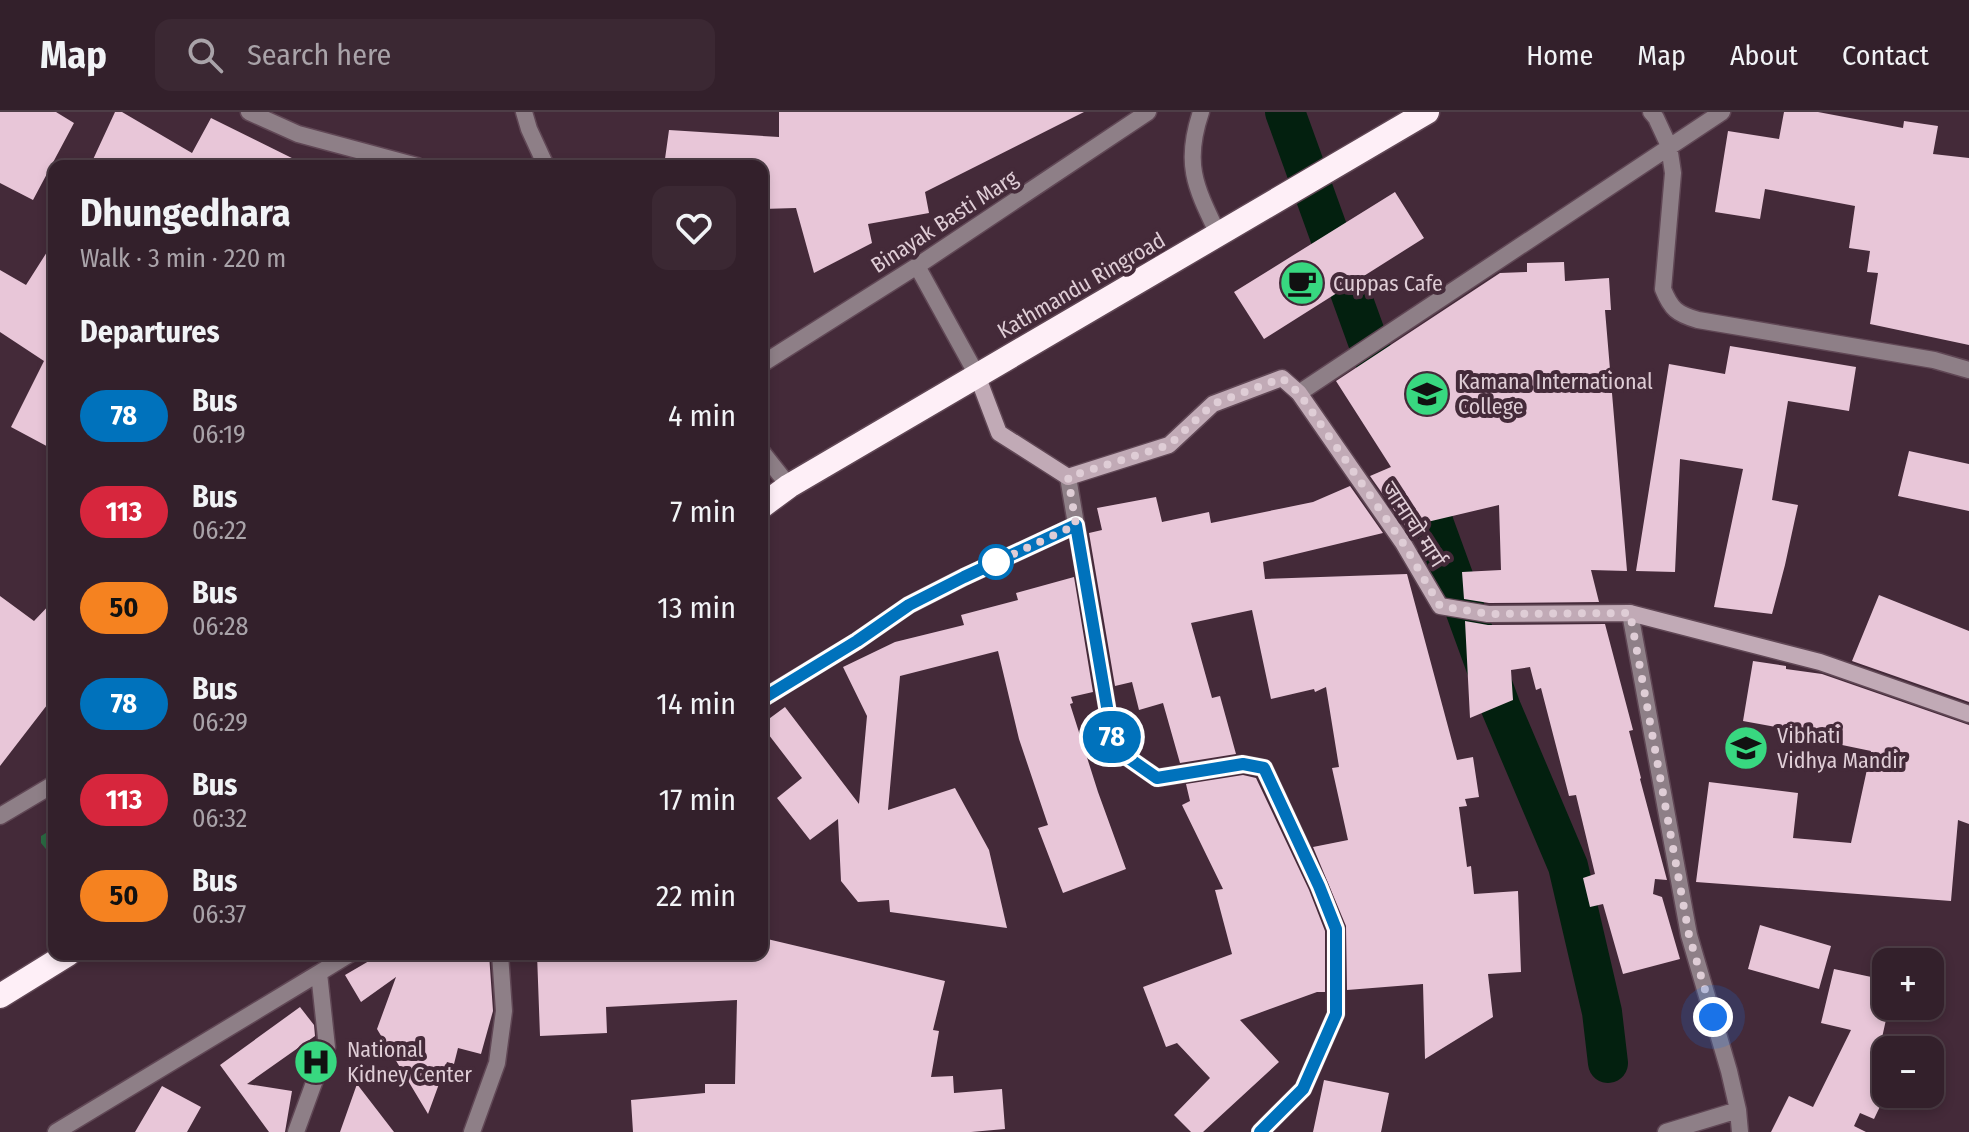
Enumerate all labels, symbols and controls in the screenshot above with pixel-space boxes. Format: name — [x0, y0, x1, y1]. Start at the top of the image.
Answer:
search box — [155, 19, 715, 91]
text: Map — [40, 32, 107, 78]
icon: search — [183, 33, 227, 77]
text: Search here — [247, 37, 391, 73]
text: Home — [1526, 39, 1593, 72]
text: Map — [1637, 39, 1686, 72]
text: About — [1730, 39, 1798, 72]
text: Contact — [1842, 39, 1929, 72]
street label: Binayak Basti Marg — [866, 164, 1023, 279]
button: heart — [652, 186, 736, 270]
text: Dhungedhara — [80, 190, 291, 236]
street label: Kathmandu Ringroad — [993, 226, 1170, 344]
text: Walk · 3 min · 220 m — [80, 243, 286, 274]
cafe icon: Cuppas Cafe — [1278, 259, 1326, 307]
place label: Cuppas Cafe — [1333, 270, 1443, 297]
text: Departures — [80, 314, 220, 350]
place label: Kamana International College — [1458, 368, 1653, 420]
school or university icon: Kamana International College — [1403, 370, 1451, 418]
text: Bus — [192, 383, 237, 419]
text: 4 min — [668, 398, 736, 434]
text: 78 — [111, 399, 137, 432]
text: 06:19 — [192, 419, 246, 450]
street label: जामाचो मार्ग — [1376, 476, 1452, 573]
text: Bus — [192, 479, 237, 515]
text: 7 min — [670, 494, 736, 530]
text: 113 — [106, 495, 142, 528]
text: 06:22 — [192, 515, 247, 546]
unlabelled marker — [979, 545, 1013, 579]
text: Bus — [192, 575, 237, 611]
text: 13 min — [657, 590, 736, 626]
text: 50 — [109, 591, 139, 624]
text: 06:28 — [192, 611, 248, 642]
text: Bus — [192, 671, 237, 707]
text: 14 min — [656, 686, 736, 722]
text: 78 — [111, 687, 137, 720]
text: 06:29 — [192, 707, 248, 738]
line badge: 78 — [1076, 711, 1148, 763]
text: 78 — [1099, 720, 1125, 753]
place label: Vibhati Vidhya Mandir — [1777, 722, 1906, 774]
school or university icon: Vibhati Vidhya Mandir — [1722, 724, 1770, 772]
text: Bus — [192, 767, 237, 803]
text: 17 min — [659, 782, 736, 818]
text: 113 — [106, 783, 142, 816]
text: 06:32 — [192, 803, 247, 834]
text: Bus — [192, 863, 237, 899]
text: 22 min — [656, 878, 736, 914]
text: 50 — [109, 879, 139, 912]
text: 06:37 — [192, 899, 246, 930]
map controls — [1872, 948, 1944, 1108]
button: + — [1872, 948, 1944, 1020]
your location — [1693, 997, 1733, 1037]
place label: National Kidney Center — [347, 1036, 472, 1088]
button: − — [1872, 1036, 1944, 1108]
hospital icon: National Kidney Center — [292, 1038, 340, 1086]

